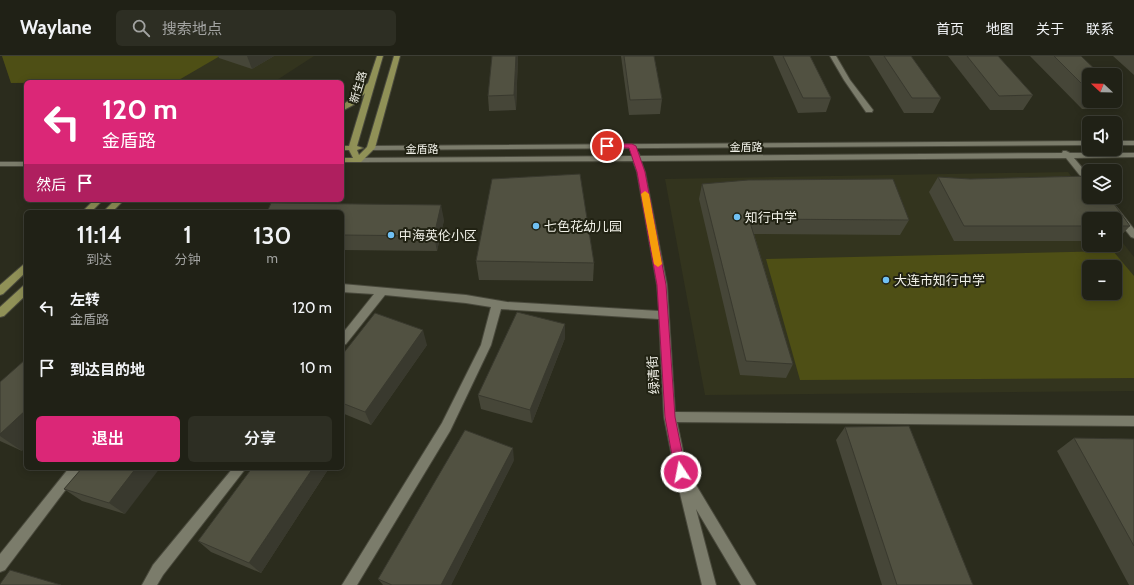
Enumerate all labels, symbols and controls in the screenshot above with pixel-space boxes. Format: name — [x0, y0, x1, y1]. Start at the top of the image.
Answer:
search box — [116, 10, 396, 46]
text: Waylane — [20, 16, 92, 39]
icon: search — [130, 17, 152, 39]
text: 搜索地点 — [162, 20, 222, 38]
text: 首页 — [936, 20, 964, 38]
text: 地图 — [986, 20, 1014, 38]
text: 关于 — [1036, 20, 1064, 38]
text: 联系 — [1086, 20, 1114, 38]
north arrow — [1082, 68, 1122, 108]
map controls — [1082, 68, 1122, 300]
street label: 新生路 — [346, 69, 370, 105]
text: 120 m — [102, 92, 178, 126]
icon: left — [36, 96, 88, 148]
button: sound — [1082, 116, 1122, 156]
pin — [590, 129, 624, 163]
text: 金盾路 — [102, 130, 156, 152]
icon: arrive — [596, 135, 618, 157]
street label: 金盾路 — [730, 140, 763, 154]
street label: 金盾路 — [406, 142, 439, 156]
button: layers — [1082, 164, 1122, 204]
icon: arrive — [74, 172, 96, 194]
text: 然后 — [36, 176, 66, 194]
place label: 知行中学 — [745, 209, 797, 225]
marker: 知行中学 — [732, 212, 742, 222]
button: + — [1082, 212, 1122, 252]
place label: 七色花幼儿园 — [544, 218, 622, 234]
text: 11:14 — [77, 220, 122, 249]
text: 1 — [183, 220, 192, 249]
text: 130 — [253, 221, 291, 250]
marker: 七色花幼儿园 — [531, 221, 541, 231]
place label: 中海英伦小区 — [399, 227, 477, 243]
marker: 中海英伦小区 — [386, 230, 396, 240]
text: m — [267, 250, 278, 266]
text: 到达 — [86, 251, 112, 267]
text: 分钟 — [174, 251, 200, 267]
button: − — [1082, 260, 1122, 300]
place label: 大连市知行中学 — [894, 272, 985, 288]
marker: 大连市知行中学 — [881, 275, 891, 285]
text: 左转 — [70, 291, 100, 309]
icon: left — [36, 297, 58, 319]
text: 120 m — [292, 299, 332, 317]
text: 金盾路 — [70, 311, 109, 327]
street label: 绿清街 — [644, 355, 662, 395]
icon: arrive — [36, 357, 58, 379]
text: 10 m — [300, 359, 332, 377]
text: 到达目的地 — [70, 361, 145, 379]
button: 退出 — [36, 416, 180, 462]
button: 分享 — [188, 416, 332, 462]
position arrow — [660, 451, 702, 493]

